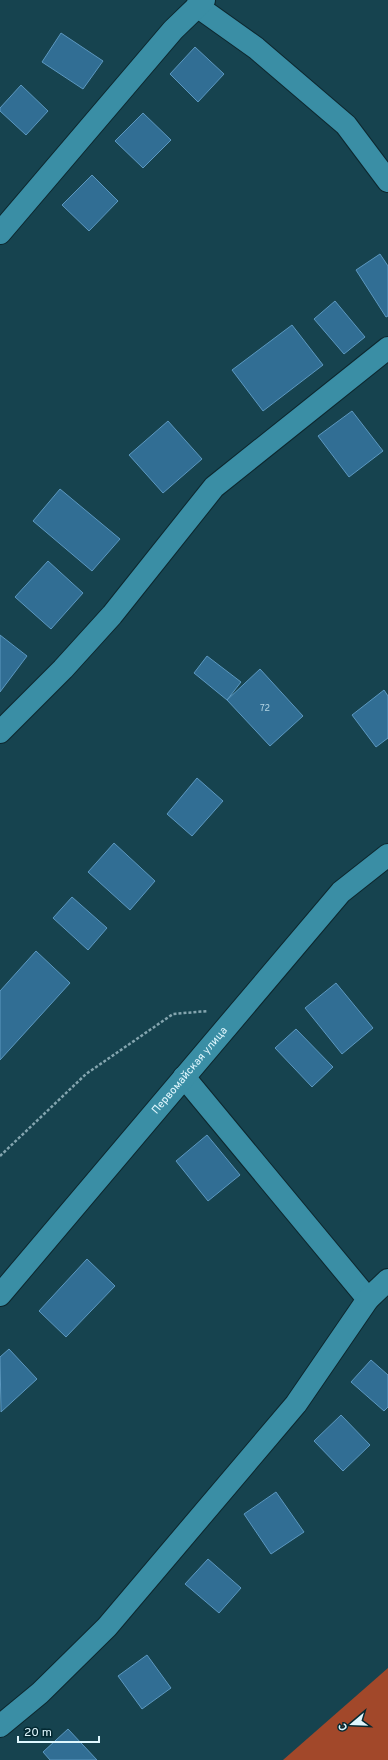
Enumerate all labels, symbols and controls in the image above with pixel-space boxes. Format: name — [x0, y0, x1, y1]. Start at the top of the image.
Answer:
house number: 72 — [260, 703, 270, 714]
street label: Первомайская улица — [149, 1024, 231, 1117]
north arrow — [332, 1704, 372, 1744]
scale bar — [18, 1718, 99, 1744]
text: С — [336, 1721, 351, 1733]
text: 20 m — [24, 1725, 52, 1741]

